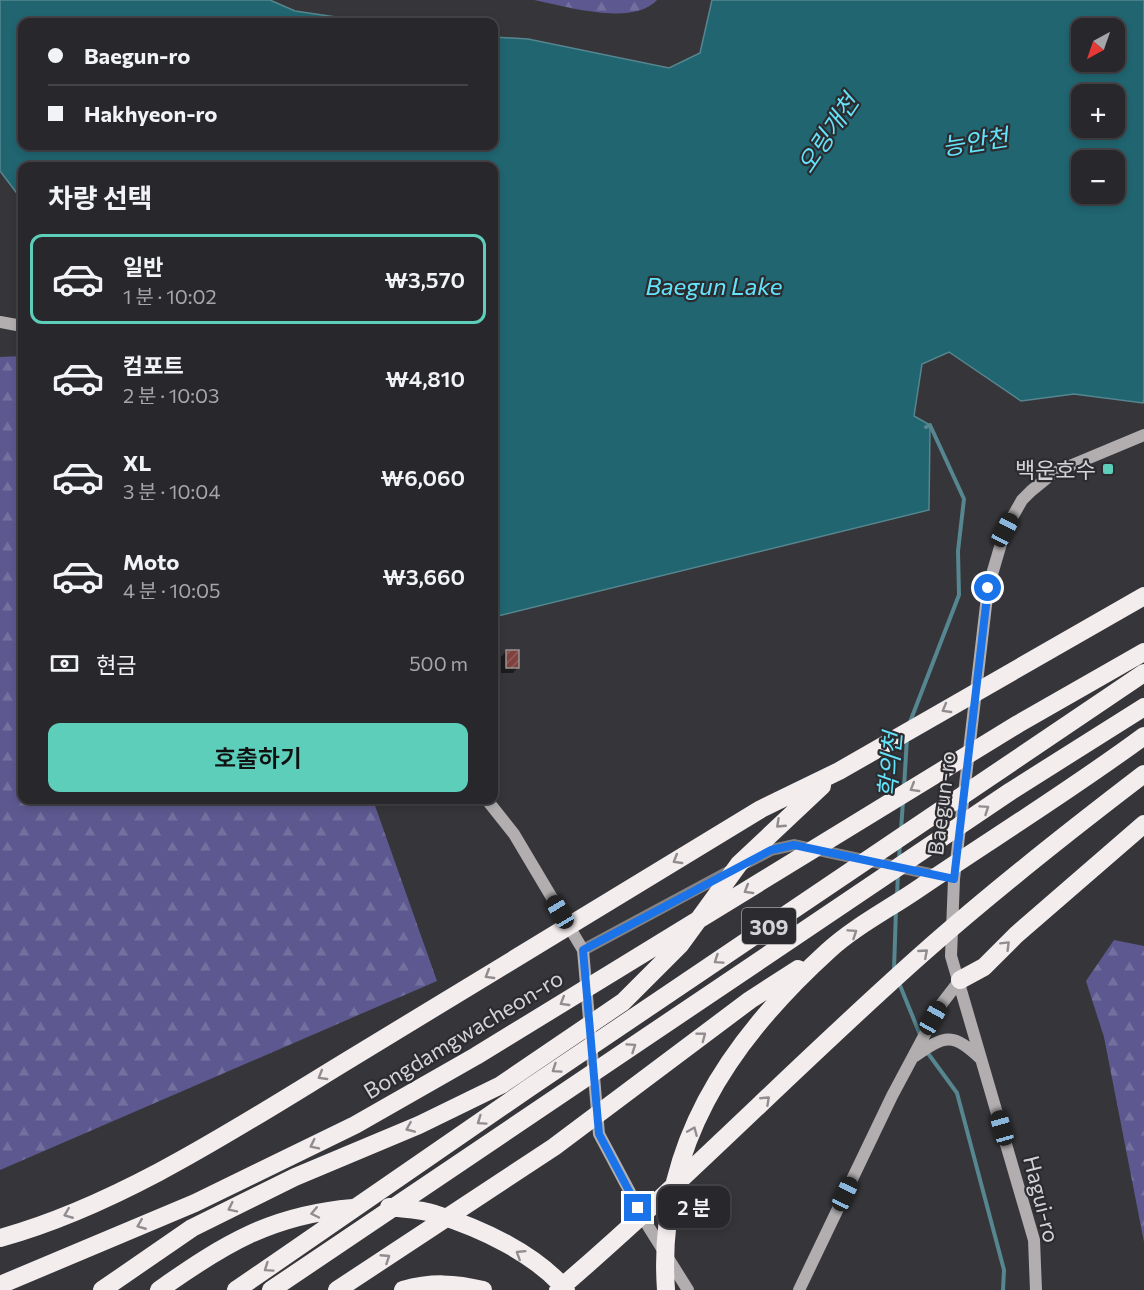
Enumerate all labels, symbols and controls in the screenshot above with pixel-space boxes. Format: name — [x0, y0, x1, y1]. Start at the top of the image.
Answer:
north arrow — [1071, 18, 1125, 72]
map controls — [1071, 18, 1125, 204]
text: Baegun-ro — [84, 42, 190, 69]
button: + — [1071, 84, 1125, 138]
water label: 오링개천 — [790, 86, 865, 178]
text: Hakhyeon-ro — [84, 100, 218, 127]
water label: 능안천 — [940, 121, 1013, 161]
button: − — [1071, 150, 1125, 204]
text: 차량 선택 — [48, 181, 153, 214]
icon: car — [51, 252, 105, 306]
text: 일반 — [123, 253, 163, 280]
text: ₩3,570 — [385, 266, 465, 293]
water label: Baegun Lake — [646, 271, 783, 300]
text: 1 분 · 10:02 — [123, 284, 217, 308]
icon: car — [51, 351, 105, 405]
text: 컴포트 — [123, 352, 184, 379]
text: ₩4,810 — [385, 365, 465, 392]
text: 2 분 · 10:03 — [123, 383, 219, 407]
text: XL — [123, 449, 151, 476]
icon: car — [51, 450, 105, 504]
place label: 백운호수 — [1015, 456, 1096, 483]
marker: 백운호수 — [1101, 462, 1115, 476]
text: ₩6,060 — [380, 464, 465, 491]
text: 3 분 · 10:04 — [123, 479, 220, 503]
car — [989, 510, 1021, 550]
text: Moto — [123, 548, 179, 575]
icon: car — [51, 549, 105, 603]
text: ₩3,660 — [382, 563, 465, 590]
route start — [974, 574, 1001, 601]
text: 4 분 · 10:05 — [123, 578, 220, 602]
icon: cash — [48, 647, 81, 680]
text: 현금 — [96, 651, 136, 678]
text: 500 m — [409, 651, 468, 675]
one-way arrow — [942, 702, 952, 714]
button: 호출하기 — [48, 723, 468, 792]
water label: 학의천 — [872, 728, 907, 799]
street label: Baegun-ro — [921, 749, 961, 857]
one-way arrow — [910, 780, 920, 792]
one-way arrow — [978, 805, 989, 816]
one-way arrow — [776, 817, 786, 828]
one-way arrow — [673, 852, 684, 863]
one-way arrow — [744, 882, 754, 894]
car — [543, 892, 577, 932]
road number: 309 — [742, 908, 796, 944]
one-way arrow — [846, 929, 857, 940]
one-way arrow — [999, 941, 1009, 952]
one-way arrow — [917, 949, 928, 960]
one-way arrow — [714, 953, 725, 964]
street label: Bongdamgwacheon-ro — [358, 964, 568, 1104]
one-way arrow — [485, 968, 495, 979]
one-way arrow — [559, 995, 570, 1006]
car — [916, 998, 950, 1038]
one-way arrow — [695, 1033, 706, 1044]
one-way arrow — [625, 1043, 636, 1054]
one-way arrow — [552, 1062, 563, 1073]
one-way arrow — [318, 1069, 328, 1081]
one-way arrow — [759, 1096, 769, 1107]
car — [988, 1108, 1016, 1148]
one-way arrow — [476, 1114, 487, 1125]
one-way arrow — [406, 1121, 417, 1133]
one-way arrow — [685, 1126, 697, 1137]
one-way arrow — [309, 1138, 320, 1150]
street label: Hagui-ro — [1018, 1153, 1066, 1245]
car — [829, 1174, 861, 1214]
callout: 2 분 — [659, 1187, 731, 1229]
route end — [624, 1194, 651, 1221]
text: 2 분 — [677, 1195, 711, 1219]
one-way arrow — [228, 1201, 239, 1212]
one-way arrow — [310, 1205, 320, 1218]
one-way arrow — [63, 1206, 73, 1219]
one-way arrow — [136, 1218, 147, 1230]
one-way arrow — [516, 1250, 526, 1262]
one-way arrow — [379, 1254, 390, 1265]
one-way arrow — [264, 1261, 275, 1272]

